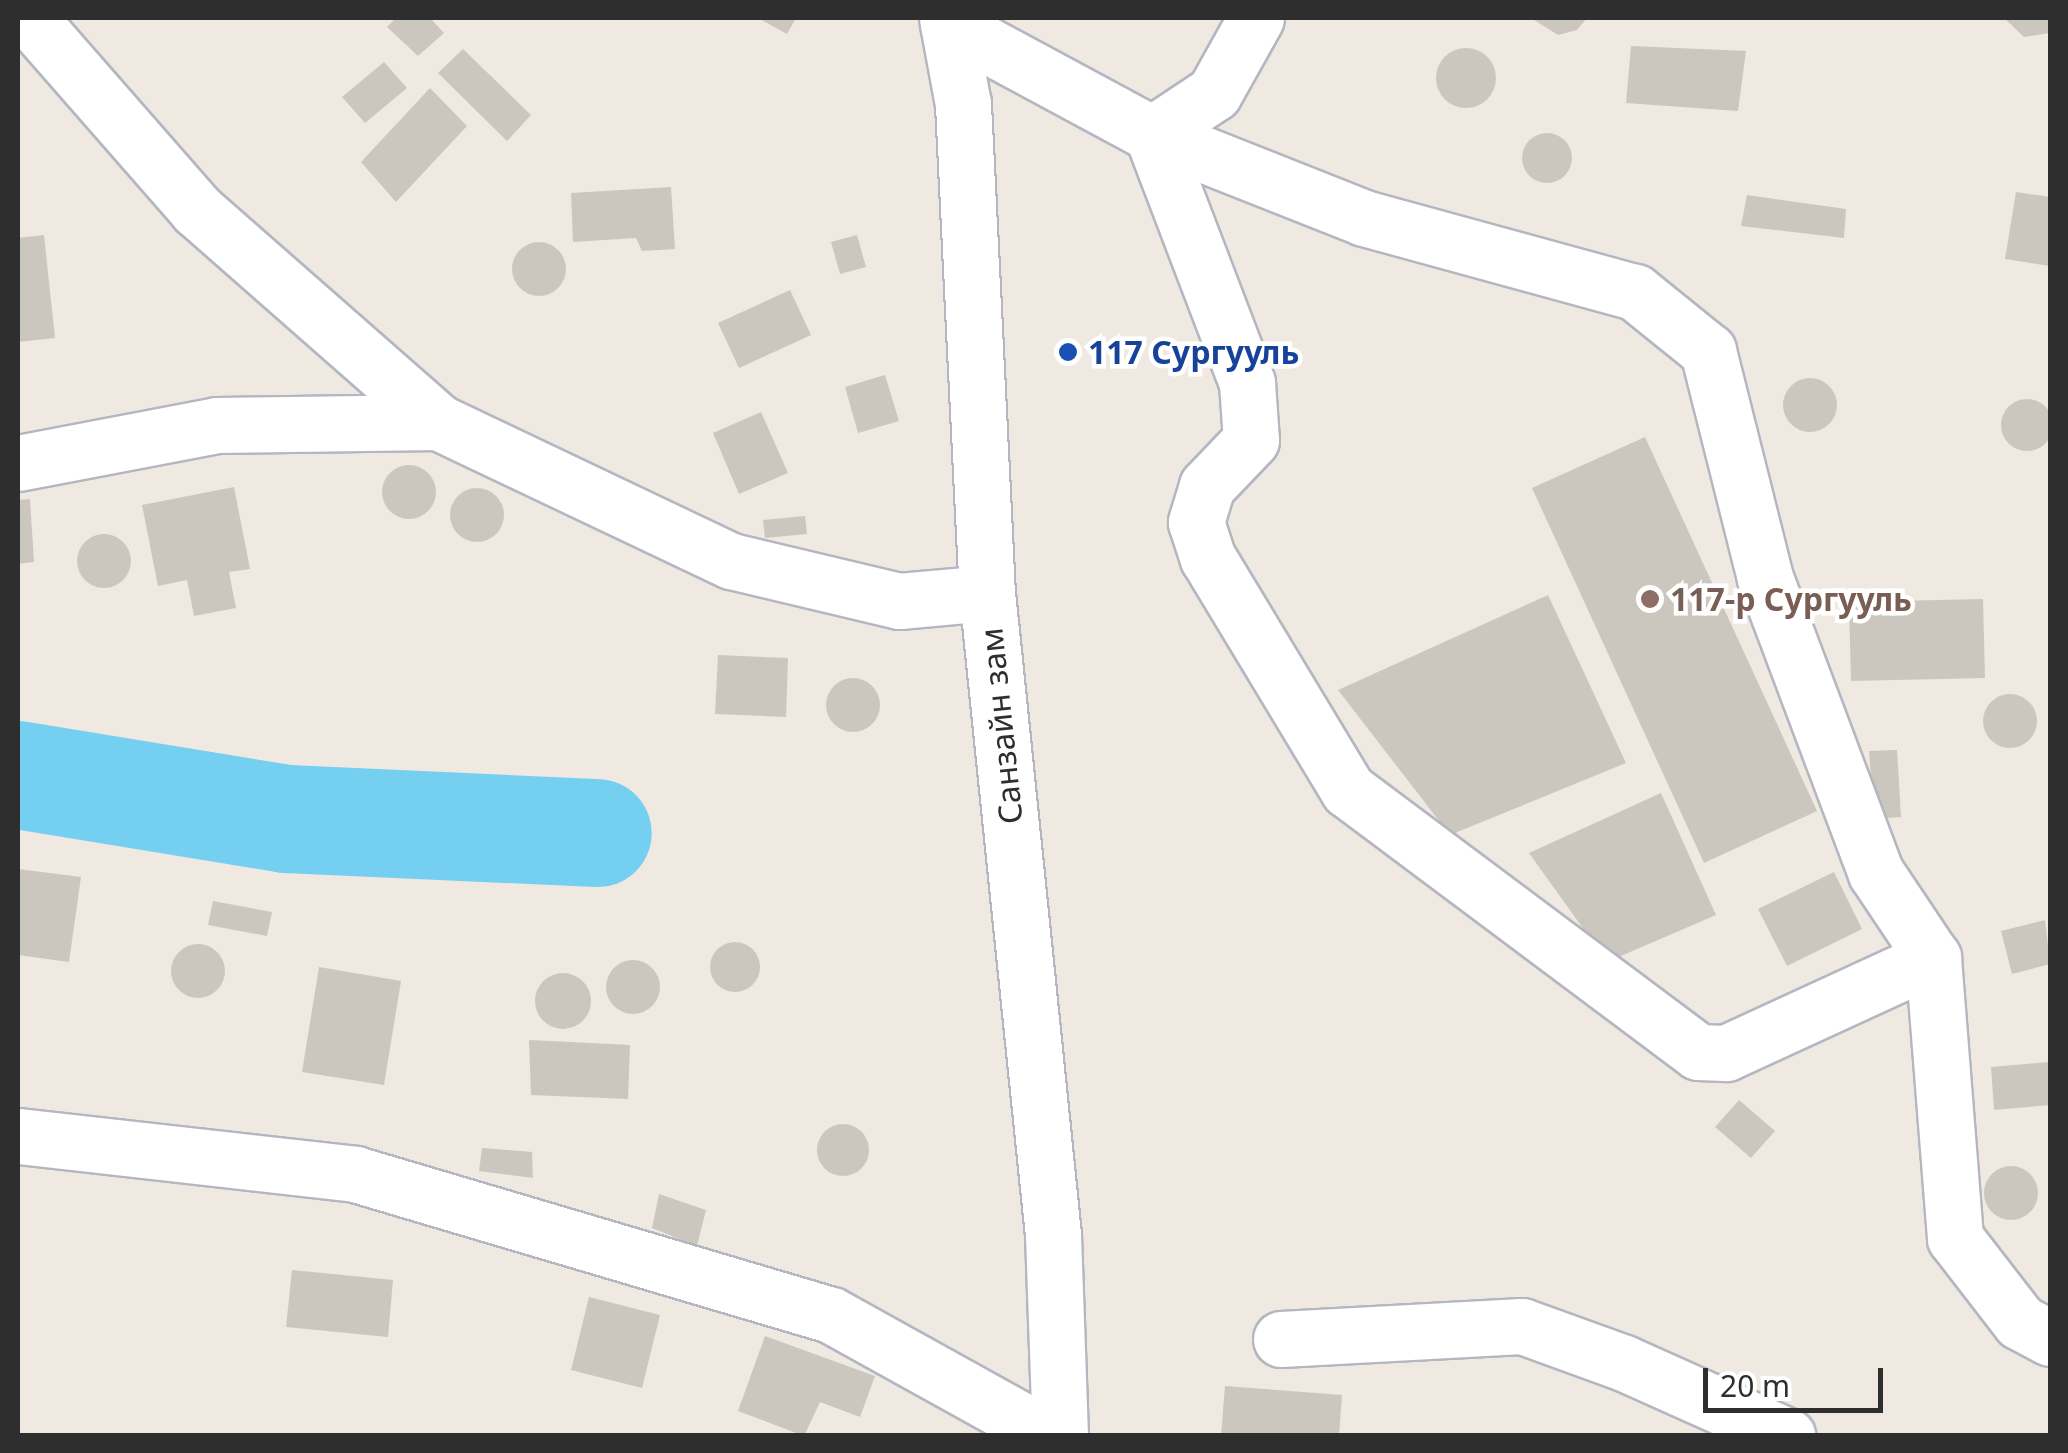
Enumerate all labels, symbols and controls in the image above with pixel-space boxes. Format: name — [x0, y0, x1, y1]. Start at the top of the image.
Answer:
place label: 117 Сургууль — [1088, 333, 1299, 371]
marker: 117 Сургууль — [1057, 341, 1079, 363]
place label: 117-р Сургууль — [1670, 580, 1912, 618]
marker: 117-р Сургууль — [1639, 588, 1661, 610]
street label: Санзайн зам — [972, 626, 1030, 826]
scale bar — [1708, 1348, 1888, 1410]
text: 20 m — [1720, 1365, 1790, 1406]

